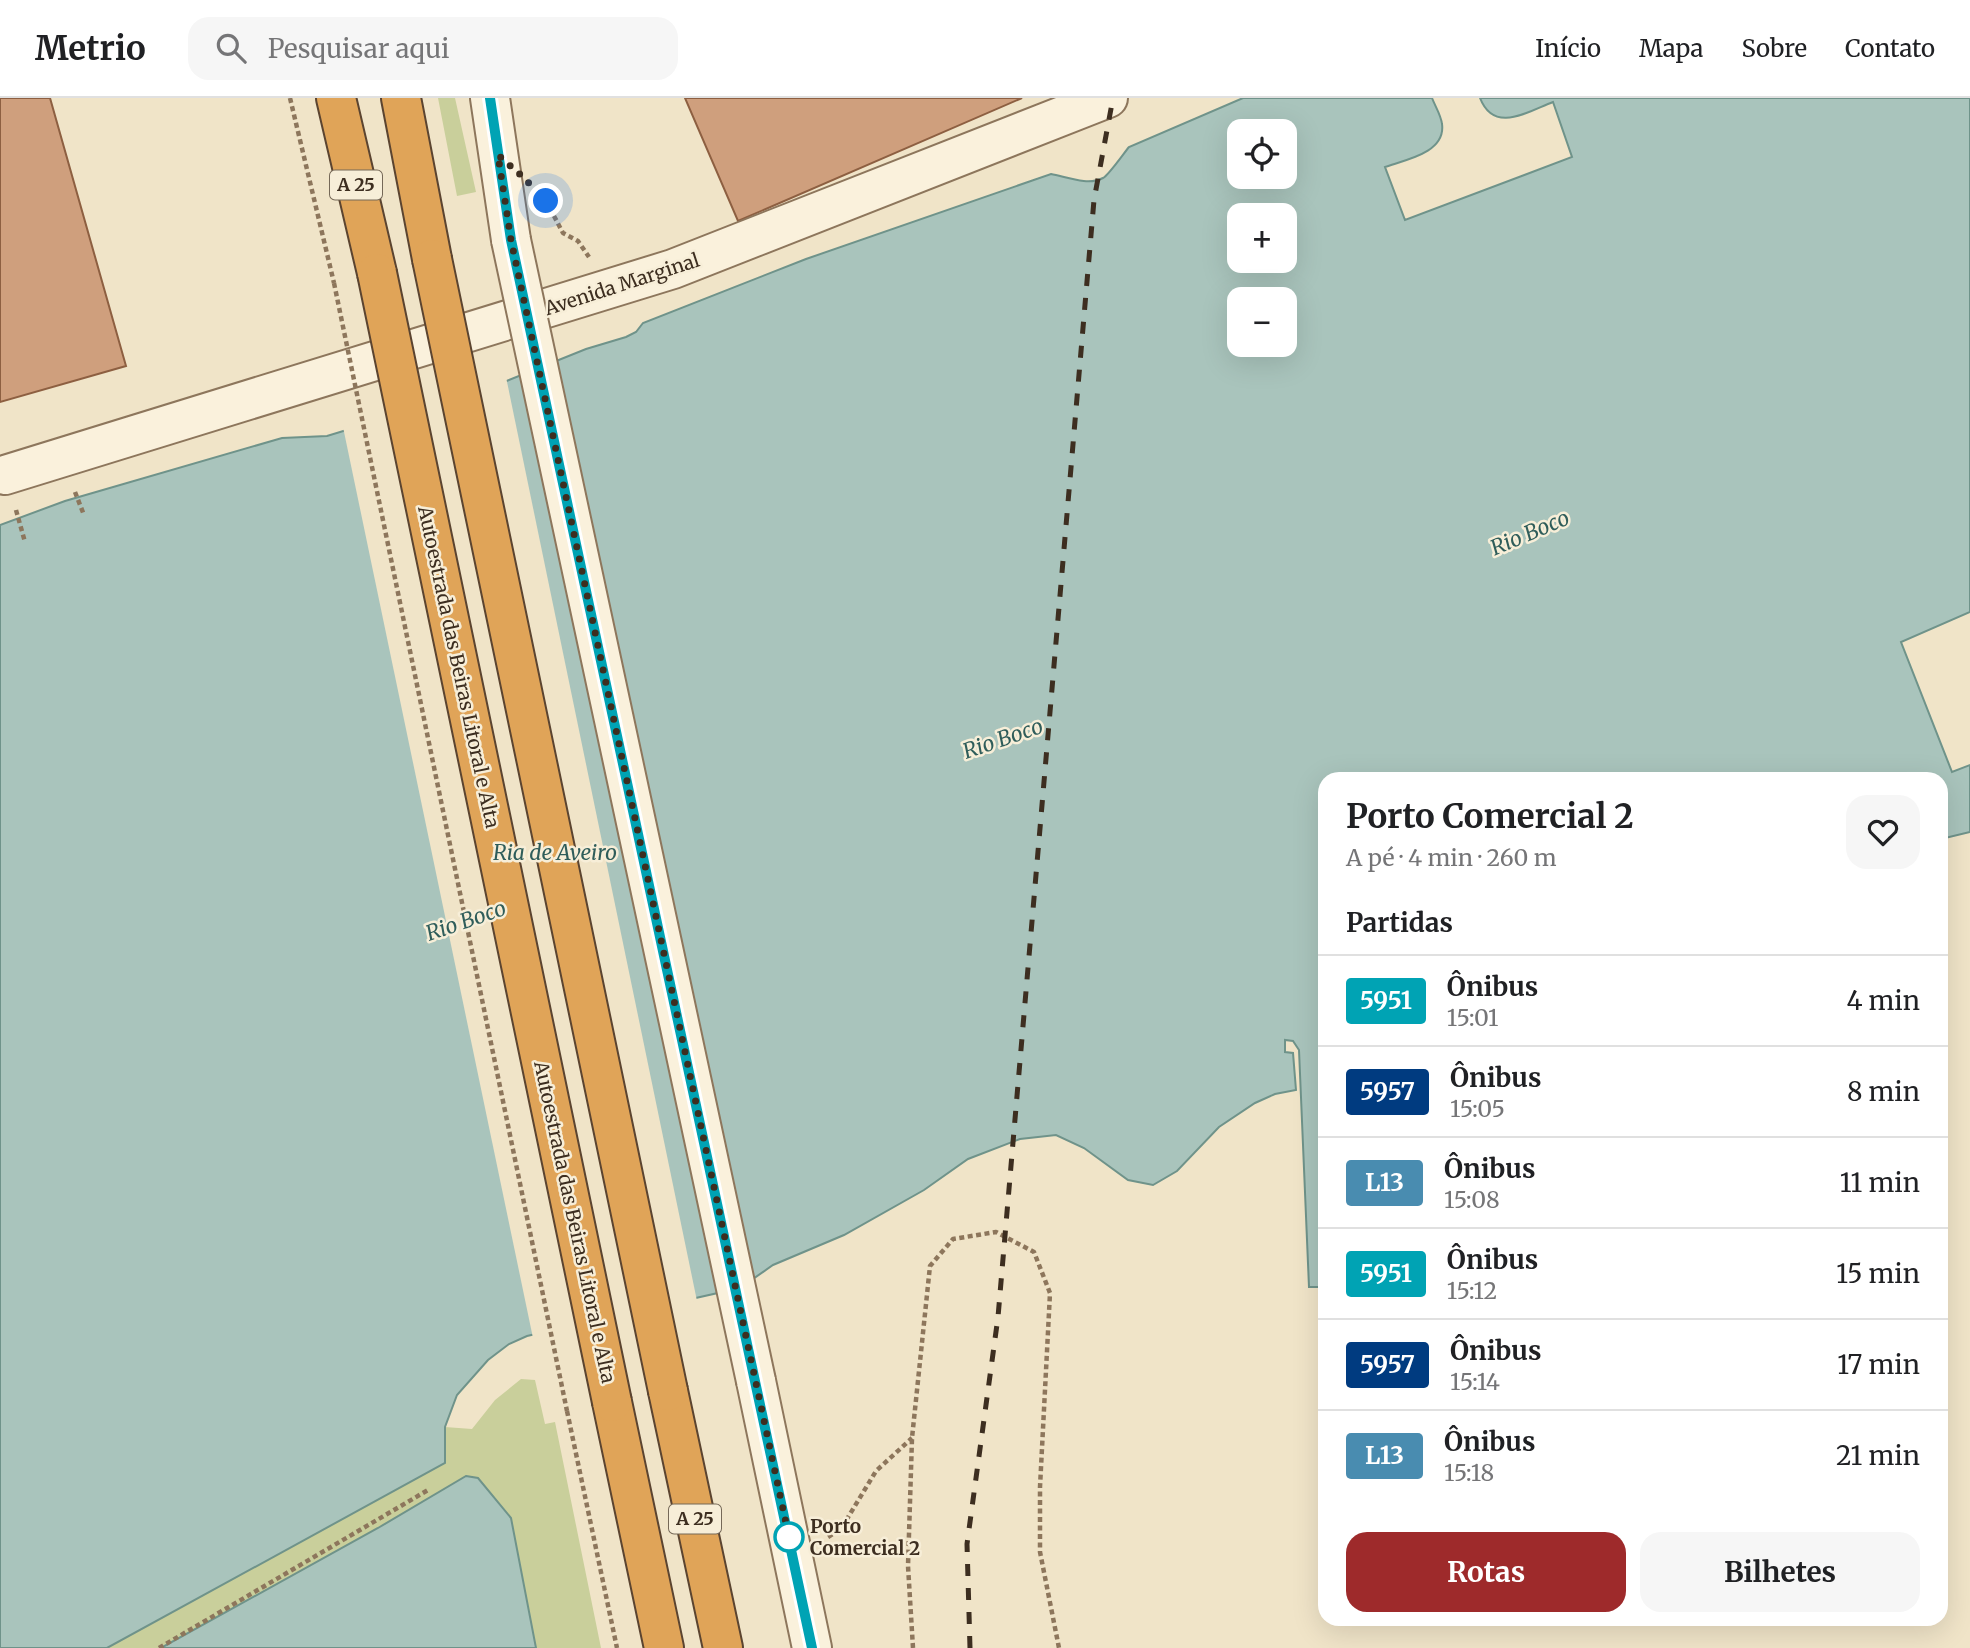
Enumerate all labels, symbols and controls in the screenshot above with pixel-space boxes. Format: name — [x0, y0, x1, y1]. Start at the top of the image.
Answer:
search box — [188, 17, 678, 80]
text: Metrio — [35, 28, 146, 69]
icon: search — [212, 29, 250, 67]
text: Pesquisar aqui — [268, 32, 450, 65]
text: Início — [1535, 33, 1601, 64]
text: Mapa — [1639, 33, 1703, 64]
text: Sobre — [1741, 33, 1807, 64]
text: Contato — [1845, 33, 1935, 64]
map controls — [1227, 119, 1297, 357]
button: locate — [1227, 119, 1297, 189]
road number: A 25 — [330, 170, 382, 200]
your location — [528, 183, 563, 218]
button: + — [1227, 203, 1297, 273]
street label: Avenida Marginal — [541, 248, 703, 321]
button: − — [1227, 287, 1297, 357]
street label: Autoestrada das Beiras Litoral e Alta — [413, 503, 505, 830]
water label: Rio Boco — [1486, 504, 1573, 561]
water label: Rio Boco — [959, 712, 1046, 765]
button: heart — [1846, 795, 1920, 869]
text: Porto Comercial 2 — [1346, 796, 1634, 837]
water label: Ria de Aveiro — [493, 839, 617, 866]
text: A pé · 4 min · 260 m — [1346, 843, 1557, 872]
water label: Rio Boco — [422, 894, 509, 947]
text: Partidas — [1346, 906, 1453, 939]
text: Ônibus — [1447, 970, 1538, 1003]
text: 4 min — [1846, 984, 1920, 1017]
text: 5951 — [1360, 985, 1412, 1016]
text: 15:01 — [1447, 1003, 1498, 1032]
street label: Autoestrada das Beiras Litoral e Alta — [529, 1058, 621, 1385]
text: Ônibus — [1450, 1061, 1541, 1094]
text: 8 min — [1847, 1075, 1920, 1108]
text: 5957 — [1360, 1076, 1415, 1107]
text: 15:05 — [1450, 1094, 1505, 1123]
text: Ônibus — [1444, 1152, 1535, 1185]
text: 11 min — [1840, 1166, 1920, 1199]
text: L13 — [1365, 1167, 1404, 1198]
text: 15:08 — [1444, 1185, 1500, 1214]
text: Ônibus — [1447, 1243, 1538, 1276]
text: 15 min — [1836, 1257, 1920, 1290]
text: 5951 — [1360, 1258, 1412, 1289]
text: 15:12 — [1447, 1276, 1497, 1305]
text: Ônibus — [1450, 1334, 1541, 1367]
text: 17 min — [1837, 1348, 1920, 1381]
text: 5957 — [1360, 1349, 1415, 1380]
text: 15:14 — [1450, 1367, 1500, 1396]
text: Ônibus — [1444, 1425, 1535, 1458]
text: 21 min — [1836, 1439, 1920, 1472]
text: L13 — [1365, 1440, 1404, 1471]
text: 15:18 — [1444, 1458, 1494, 1487]
road number: A 25 — [669, 1504, 721, 1534]
place label: Porto Comercial 2 — [810, 1514, 920, 1560]
marker: Porto Comercial 2 — [774, 1522, 804, 1552]
button: Rotas — [1346, 1532, 1626, 1612]
button: Bilhetes — [1640, 1532, 1920, 1612]

